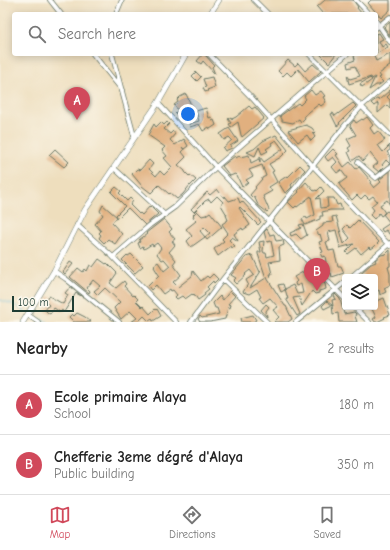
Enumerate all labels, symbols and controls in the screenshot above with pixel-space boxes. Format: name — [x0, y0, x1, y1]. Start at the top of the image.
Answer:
search box — [12, 12, 378, 56]
icon: search — [26, 23, 48, 45]
text: Search here — [58, 25, 136, 43]
pin: A — [64, 87, 90, 120]
your location — [178, 104, 198, 124]
pin: B — [304, 258, 330, 291]
map controls — [342, 274, 378, 310]
button: layers — [342, 274, 378, 310]
scale bar — [12, 294, 74, 313]
text: 100 m — [18, 296, 49, 309]
text: Nearby — [16, 339, 67, 358]
text: 2 results — [327, 341, 374, 356]
text: Ecole primaire Alaya — [54, 388, 187, 406]
text: A — [25, 397, 33, 412]
text: 180 m — [339, 397, 374, 412]
text: School — [54, 406, 91, 421]
text: Chefferie 3eme dégré d'Alaya — [54, 448, 243, 466]
text: B — [25, 457, 33, 472]
text: 350 m — [337, 457, 374, 472]
text: Public building — [54, 466, 135, 481]
tab: Map — [49, 504, 71, 541]
tab: Directions — [169, 504, 216, 541]
tab: Saved — [314, 504, 341, 541]

